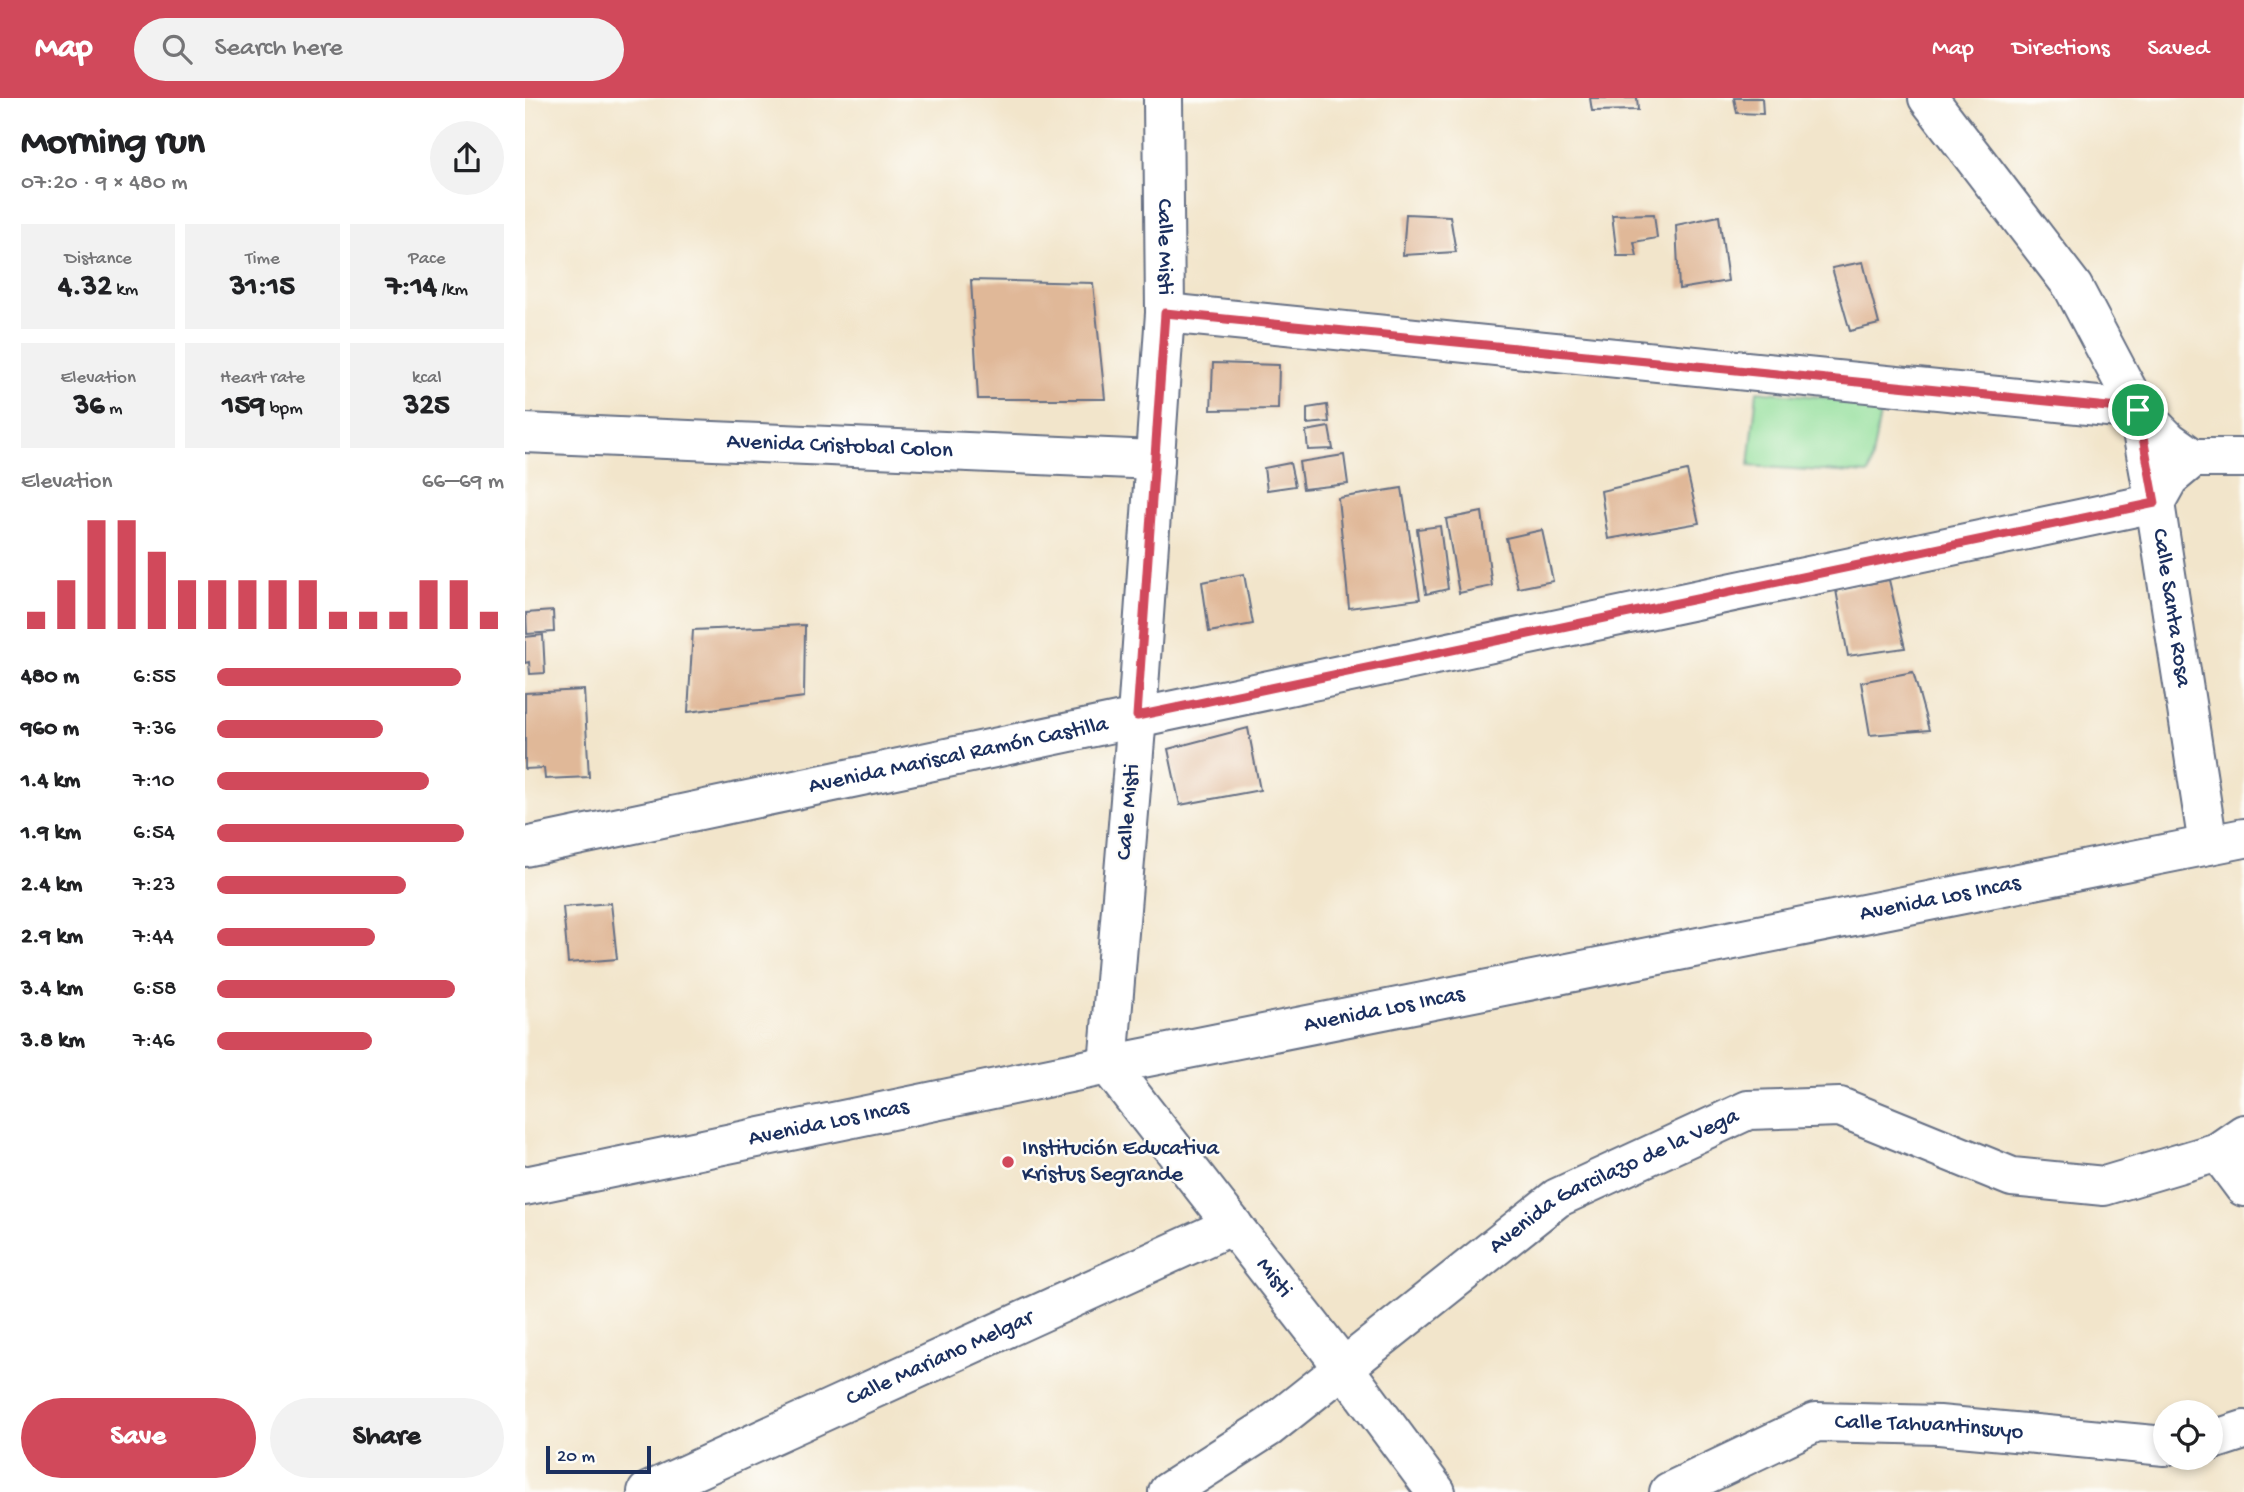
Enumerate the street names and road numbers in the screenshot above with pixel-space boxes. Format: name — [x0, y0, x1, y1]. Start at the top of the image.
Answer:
street label: Calle Misti — [1150, 199, 1178, 295]
street label: Avenida Cristobal Colon — [726, 428, 954, 465]
street label: Calle Santa Rosa — [2146, 527, 2197, 690]
street label: Avenida Mariscal Ramón Castilla — [806, 711, 1112, 800]
street label: Calle Misti — [1111, 763, 1147, 861]
street label: Avenida Los Incas — [1857, 869, 2023, 928]
street label: Avenida Los Incas — [1301, 981, 1467, 1039]
street label: Avenida Los Incas — [746, 1093, 912, 1153]
street label: Avenida Garcilazo de la Vega — [1484, 1102, 1744, 1260]
street label: Misti — [1250, 1252, 1298, 1303]
street label: Calle Mariano Melgar — [842, 1303, 1040, 1413]
street label: Calle Tahuantinsuyo — [1834, 1409, 2025, 1446]

